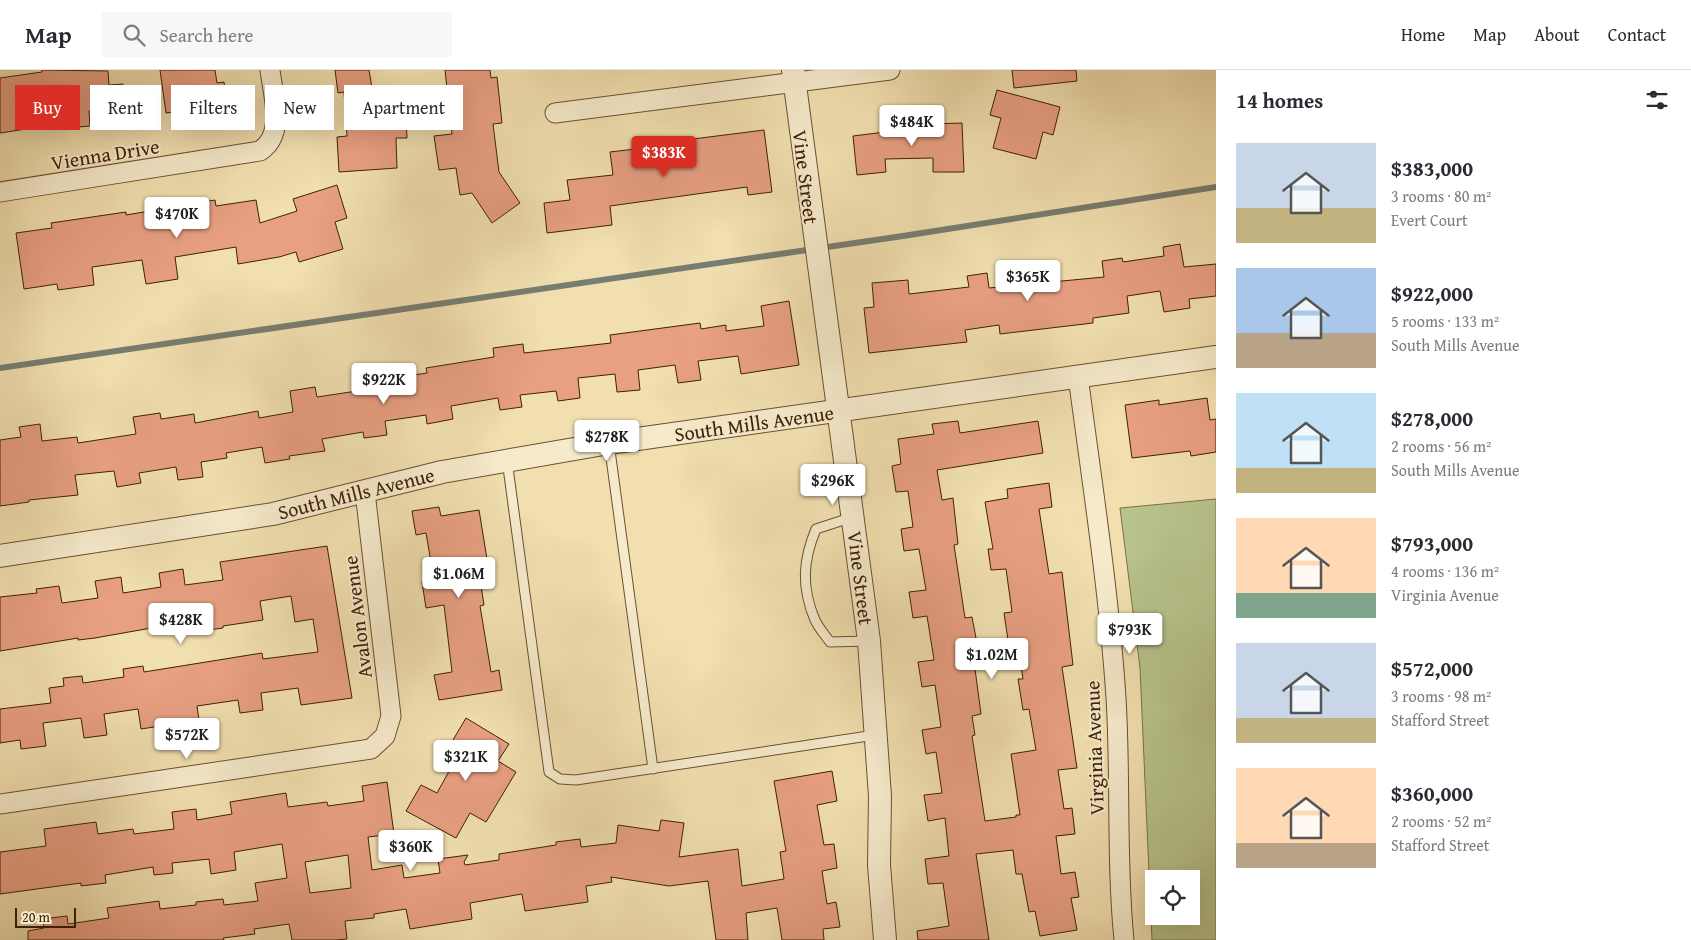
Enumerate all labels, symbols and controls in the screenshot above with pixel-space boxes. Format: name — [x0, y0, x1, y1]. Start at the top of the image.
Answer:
search box — [102, 12, 452, 57]
text: Map — [25, 17, 72, 52]
icon: search — [120, 21, 148, 49]
text: Search here — [160, 21, 253, 49]
text: Home — [1401, 21, 1445, 48]
text: Map — [1473, 21, 1506, 48]
text: About — [1534, 21, 1580, 48]
text: Contact — [1608, 21, 1666, 48]
chip: Buy — [15, 85, 80, 130]
chip: Rent — [90, 85, 161, 130]
chip: Filters — [171, 85, 255, 130]
chip: New — [265, 85, 334, 130]
chip: Apartment — [344, 85, 463, 130]
text: 14 homes — [1236, 85, 1323, 116]
icon: filters — [1643, 86, 1671, 114]
pin: $484K — [877, 104, 947, 147]
text: $484K — [890, 109, 934, 133]
street label: Vine Street — [786, 128, 826, 226]
street label: Vienna Drive — [49, 131, 161, 177]
pin: $383K — [629, 136, 699, 178]
text: $383K — [642, 140, 686, 164]
text: $383,000 — [1391, 153, 1473, 184]
icon: home — [1276, 163, 1336, 223]
text: 3 rooms · 80 m² — [1391, 184, 1491, 208]
pin: $470K — [142, 196, 212, 239]
text: $470K — [155, 201, 199, 225]
text: Evert Court — [1391, 208, 1468, 232]
pin: $365K — [993, 260, 1063, 302]
text: $365K — [1006, 264, 1050, 288]
text: $922,000 — [1391, 278, 1473, 309]
icon: home — [1276, 288, 1336, 348]
text: 5 rooms · 133 m² — [1391, 309, 1499, 333]
text: South Mills Avenue — [1391, 333, 1519, 357]
pin: $922K — [349, 362, 419, 405]
text: $922K — [362, 367, 406, 391]
street label: South Mills Avenue — [672, 397, 836, 449]
text: $278,000 — [1391, 403, 1473, 434]
icon: home — [1276, 413, 1336, 473]
pin: $278K — [572, 420, 642, 462]
text: $278K — [585, 424, 629, 448]
text: 2 rooms · 56 m² — [1391, 434, 1491, 458]
text: South Mills Avenue — [1391, 458, 1519, 482]
street label: South Mills Avenue — [275, 460, 437, 526]
pin: $296K — [798, 464, 868, 506]
text: $296K — [811, 468, 855, 492]
text: $793,000 — [1391, 528, 1473, 559]
street label: Vine Street — [841, 529, 881, 627]
icon: home — [1276, 538, 1336, 598]
street label: Avalon Avenue — [335, 554, 379, 680]
pin: $1.06M — [418, 556, 500, 599]
text: 4 rooms · 136 m² — [1391, 559, 1499, 583]
text: $1.06M — [433, 561, 485, 585]
text: Virginia Avenue — [1391, 583, 1499, 607]
pin: $428K — [146, 602, 216, 645]
text: $428K — [159, 607, 203, 631]
pin: $793K — [1095, 612, 1165, 655]
text: $793K — [1108, 617, 1152, 641]
pin: $1.02M — [951, 638, 1033, 680]
text: $1.02M — [966, 642, 1018, 666]
text: $572,000 — [1391, 653, 1473, 684]
icon: home — [1276, 663, 1336, 723]
street label: Virginia Avenue — [1077, 680, 1111, 816]
text: 3 rooms · 98 m² — [1391, 684, 1491, 708]
text: Stafford Street — [1391, 708, 1489, 732]
pin: $572K — [152, 718, 222, 760]
text: $572K — [165, 722, 209, 746]
pin: $321K — [431, 740, 501, 782]
text: $321K — [444, 744, 488, 768]
text: $360,000 — [1391, 778, 1473, 809]
icon: home — [1276, 788, 1336, 848]
text: 2 rooms · 52 m² — [1391, 809, 1491, 833]
pin: $360K — [376, 830, 446, 872]
text: Stafford Street — [1391, 833, 1489, 857]
text: $360K — [389, 834, 433, 858]
map controls — [1145, 870, 1200, 925]
button: locate — [1145, 870, 1200, 925]
scale bar — [15, 905, 76, 928]
text: 20 m — [22, 907, 50, 927]

